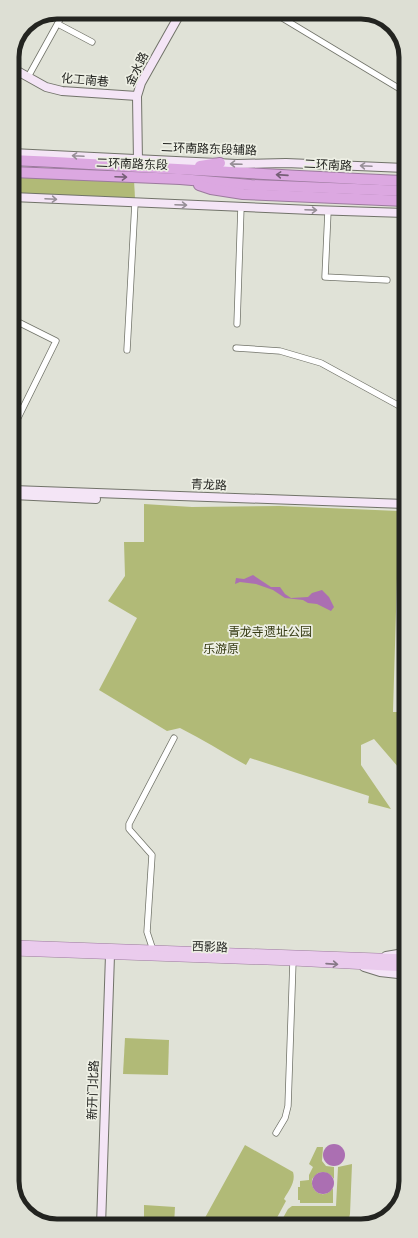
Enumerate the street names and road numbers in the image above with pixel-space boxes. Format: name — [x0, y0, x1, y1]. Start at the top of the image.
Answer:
street label: 金水路 — [122, 49, 151, 88]
street label: 化工南巷 — [60, 70, 110, 89]
street label: 二环南路东段辅路 — [161, 139, 257, 158]
street label: 二环南路东段 — [96, 155, 168, 172]
street label: 二环南路 — [304, 156, 352, 173]
street label: 青龙路 — [191, 476, 227, 493]
street label: 西影路 — [192, 938, 228, 955]
street label: 新开门北路 — [84, 1060, 101, 1120]

